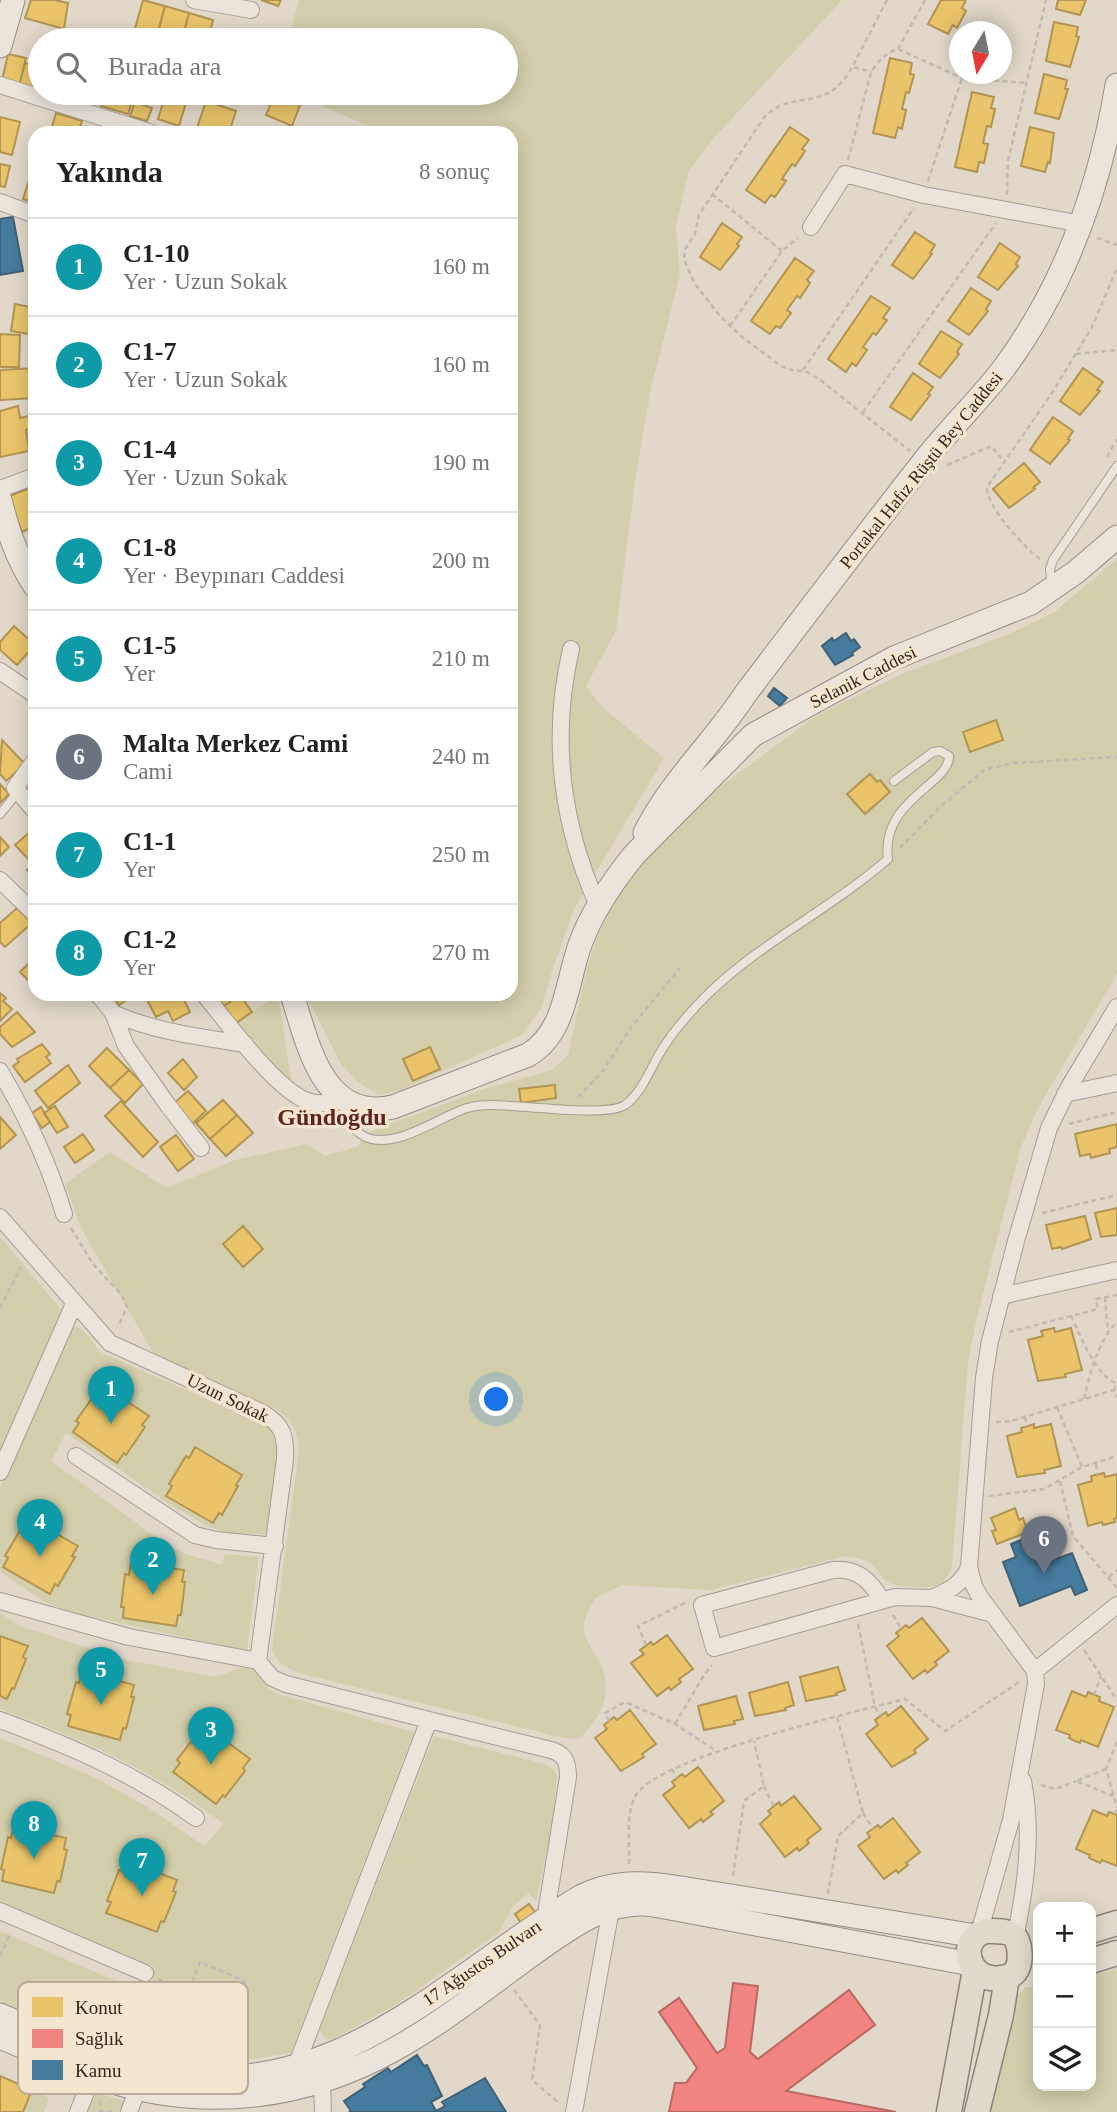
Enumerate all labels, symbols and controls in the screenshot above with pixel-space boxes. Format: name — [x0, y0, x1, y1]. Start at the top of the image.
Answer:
north arrow — [949, 21, 1012, 84]
search box — [28, 28, 518, 105]
icon: search — [52, 48, 90, 86]
text: Burada ara — [108, 52, 221, 81]
text: Yakında — [56, 155, 163, 188]
text: 8 sonuç — [419, 159, 490, 184]
text: C1-10 — [123, 239, 189, 268]
text: 1 — [73, 254, 85, 279]
text: 160 m — [432, 254, 490, 279]
text: Yer · Uzun Sokak — [123, 269, 287, 294]
text: C1-7 — [123, 337, 176, 366]
text: 2 — [73, 352, 85, 377]
text: 160 m — [432, 352, 490, 377]
text: Yer · Uzun Sokak — [123, 367, 287, 392]
street label: Portakal Hafız Rüştü Bey Caddesi — [836, 368, 1006, 572]
text: C1-4 — [123, 435, 176, 464]
text: 3 — [73, 450, 85, 475]
text: 190 m — [432, 450, 490, 475]
text: Yer · Uzun Sokak — [123, 465, 287, 490]
text: C1-8 — [123, 533, 176, 562]
text: 4 — [73, 548, 85, 573]
text: 200 m — [432, 548, 490, 573]
text: Yer · Beypınarı Caddesi — [123, 563, 345, 588]
text: C1-5 — [123, 631, 176, 660]
street label: Selanik Caddesi — [807, 642, 919, 712]
text: 5 — [73, 646, 85, 671]
text: 210 m — [432, 646, 490, 671]
text: Yer — [123, 661, 155, 686]
text: Malta Merkez Cami — [123, 729, 348, 758]
text: 6 — [73, 744, 85, 769]
text: 240 m — [432, 744, 490, 769]
text: Cami — [123, 759, 173, 784]
text: C1-1 — [123, 827, 176, 856]
text: 7 — [73, 842, 85, 867]
text: 250 m — [432, 842, 490, 867]
text: Yer — [123, 857, 155, 882]
text: C1-2 — [123, 925, 176, 954]
text: 8 — [73, 940, 85, 965]
text: 270 m — [432, 940, 490, 965]
text: Yer — [123, 955, 155, 980]
district label: Gündoğdu — [277, 1104, 387, 1130]
pin: 1 — [88, 1366, 134, 1424]
street label: Uzun Sokak — [184, 1370, 272, 1426]
your location — [479, 1382, 513, 1416]
pin: 4 — [17, 1499, 63, 1557]
pin: 6 — [1021, 1516, 1067, 1574]
pin: 2 — [130, 1537, 176, 1595]
pin: 5 — [78, 1647, 124, 1705]
pin: 3 — [188, 1707, 234, 1765]
pin: 8 — [11, 1801, 57, 1859]
pin: 7 — [119, 1838, 165, 1896]
map controls — [1033, 1902, 1096, 2091]
button: + — [1033, 1902, 1096, 1965]
street label: 17 Ağustos Bulvarı — [419, 1916, 545, 2010]
button: − — [1033, 1965, 1096, 2028]
legend — [18, 1982, 248, 2094]
text: Konut — [75, 1997, 123, 2018]
text: Sağlık — [75, 2028, 124, 2049]
button: layers — [1033, 2028, 1096, 2091]
text: Kamu — [75, 2060, 122, 2081]

